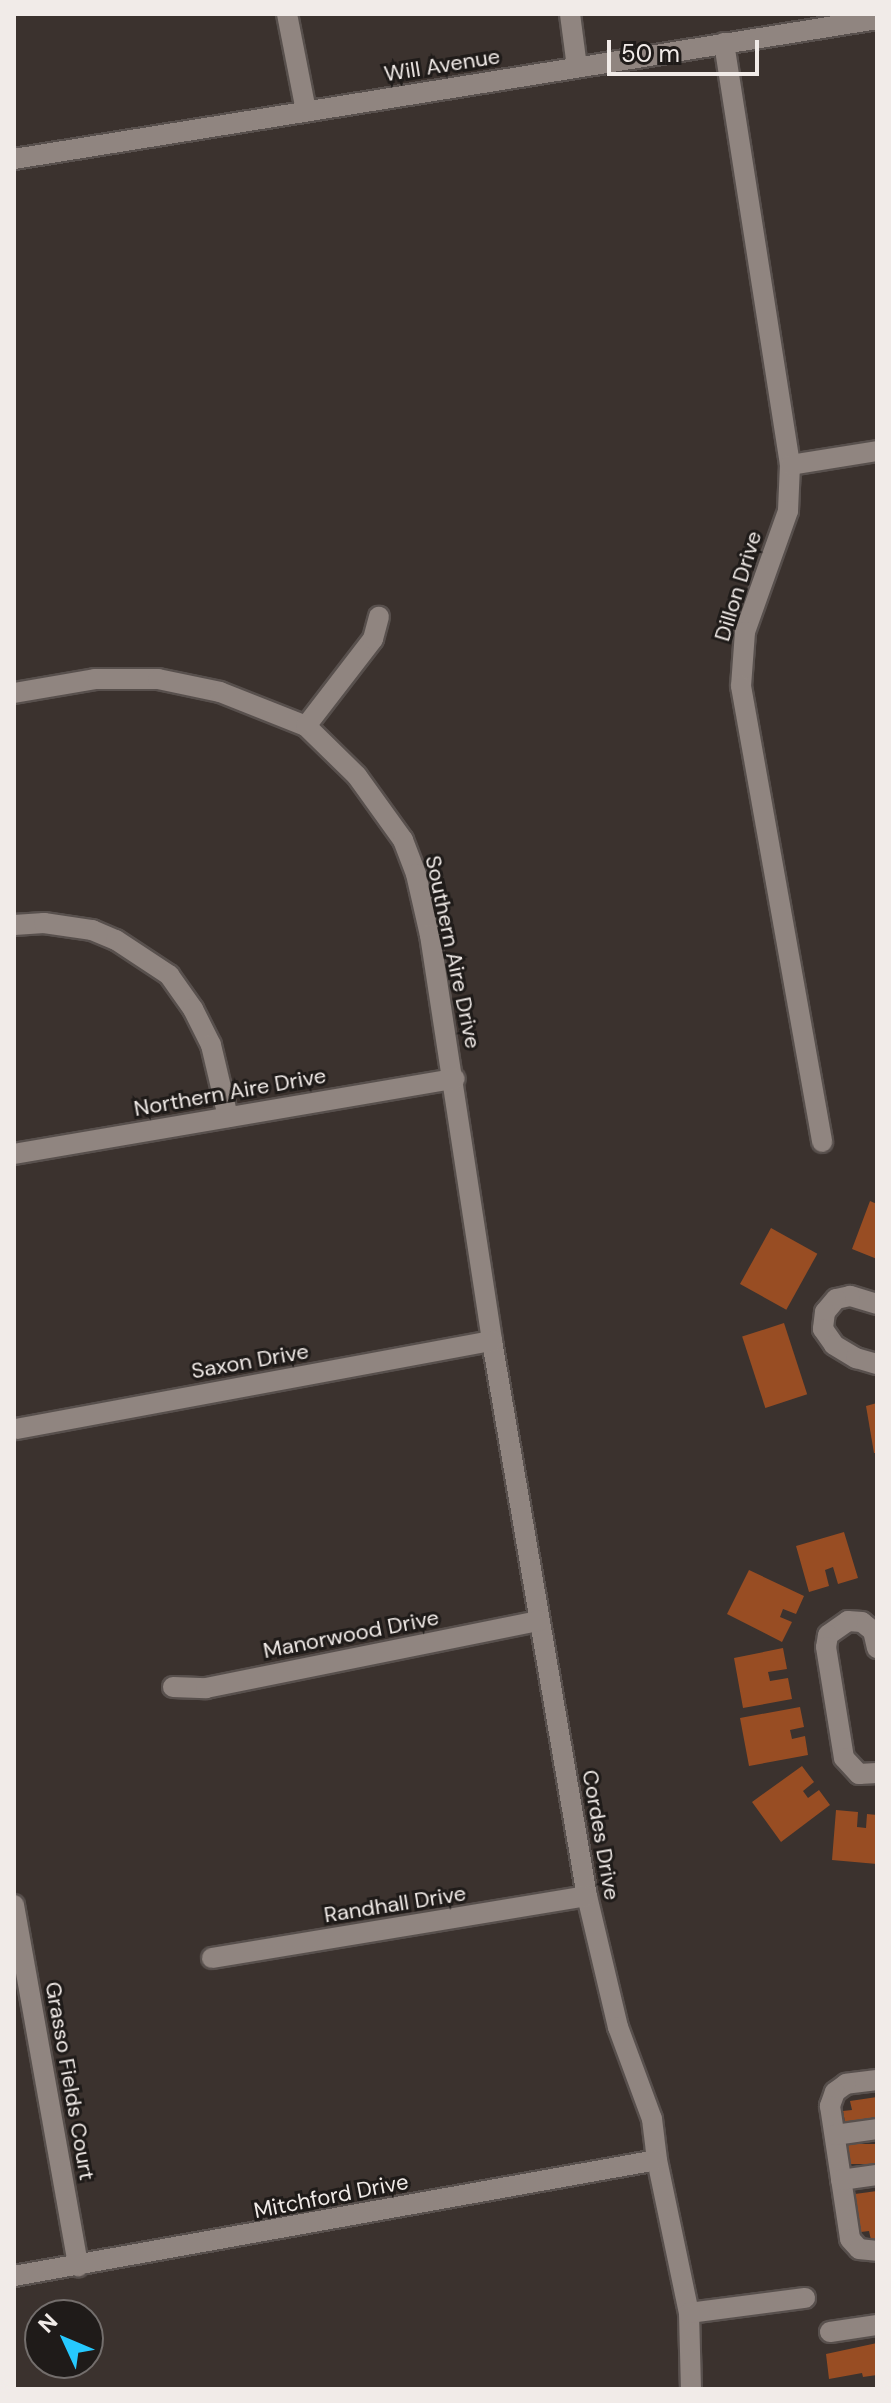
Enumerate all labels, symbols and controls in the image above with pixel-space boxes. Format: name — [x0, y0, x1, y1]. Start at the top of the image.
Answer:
scale bar — [611, 24, 763, 74]
text: 50 m — [621, 38, 680, 69]
street label: Will Avenue — [382, 43, 502, 87]
street label: Dillon Drive — [709, 528, 767, 644]
street label: Southern Aire Drive — [420, 853, 486, 1051]
street label: Northern Aire Drive — [132, 1062, 328, 1122]
street label: Saxon Drive — [189, 1338, 311, 1384]
street label: Manorwood Drive — [261, 1604, 441, 1664]
street label: Cordes Drive — [577, 1768, 625, 1902]
street label: Randhall Drive — [322, 1880, 468, 1928]
street label: Grasso Fields Court — [40, 1980, 100, 2182]
street label: Mitchford Drive — [251, 2168, 411, 2224]
north arrow — [24, 2299, 104, 2379]
text: N — [32, 2308, 64, 2339]

